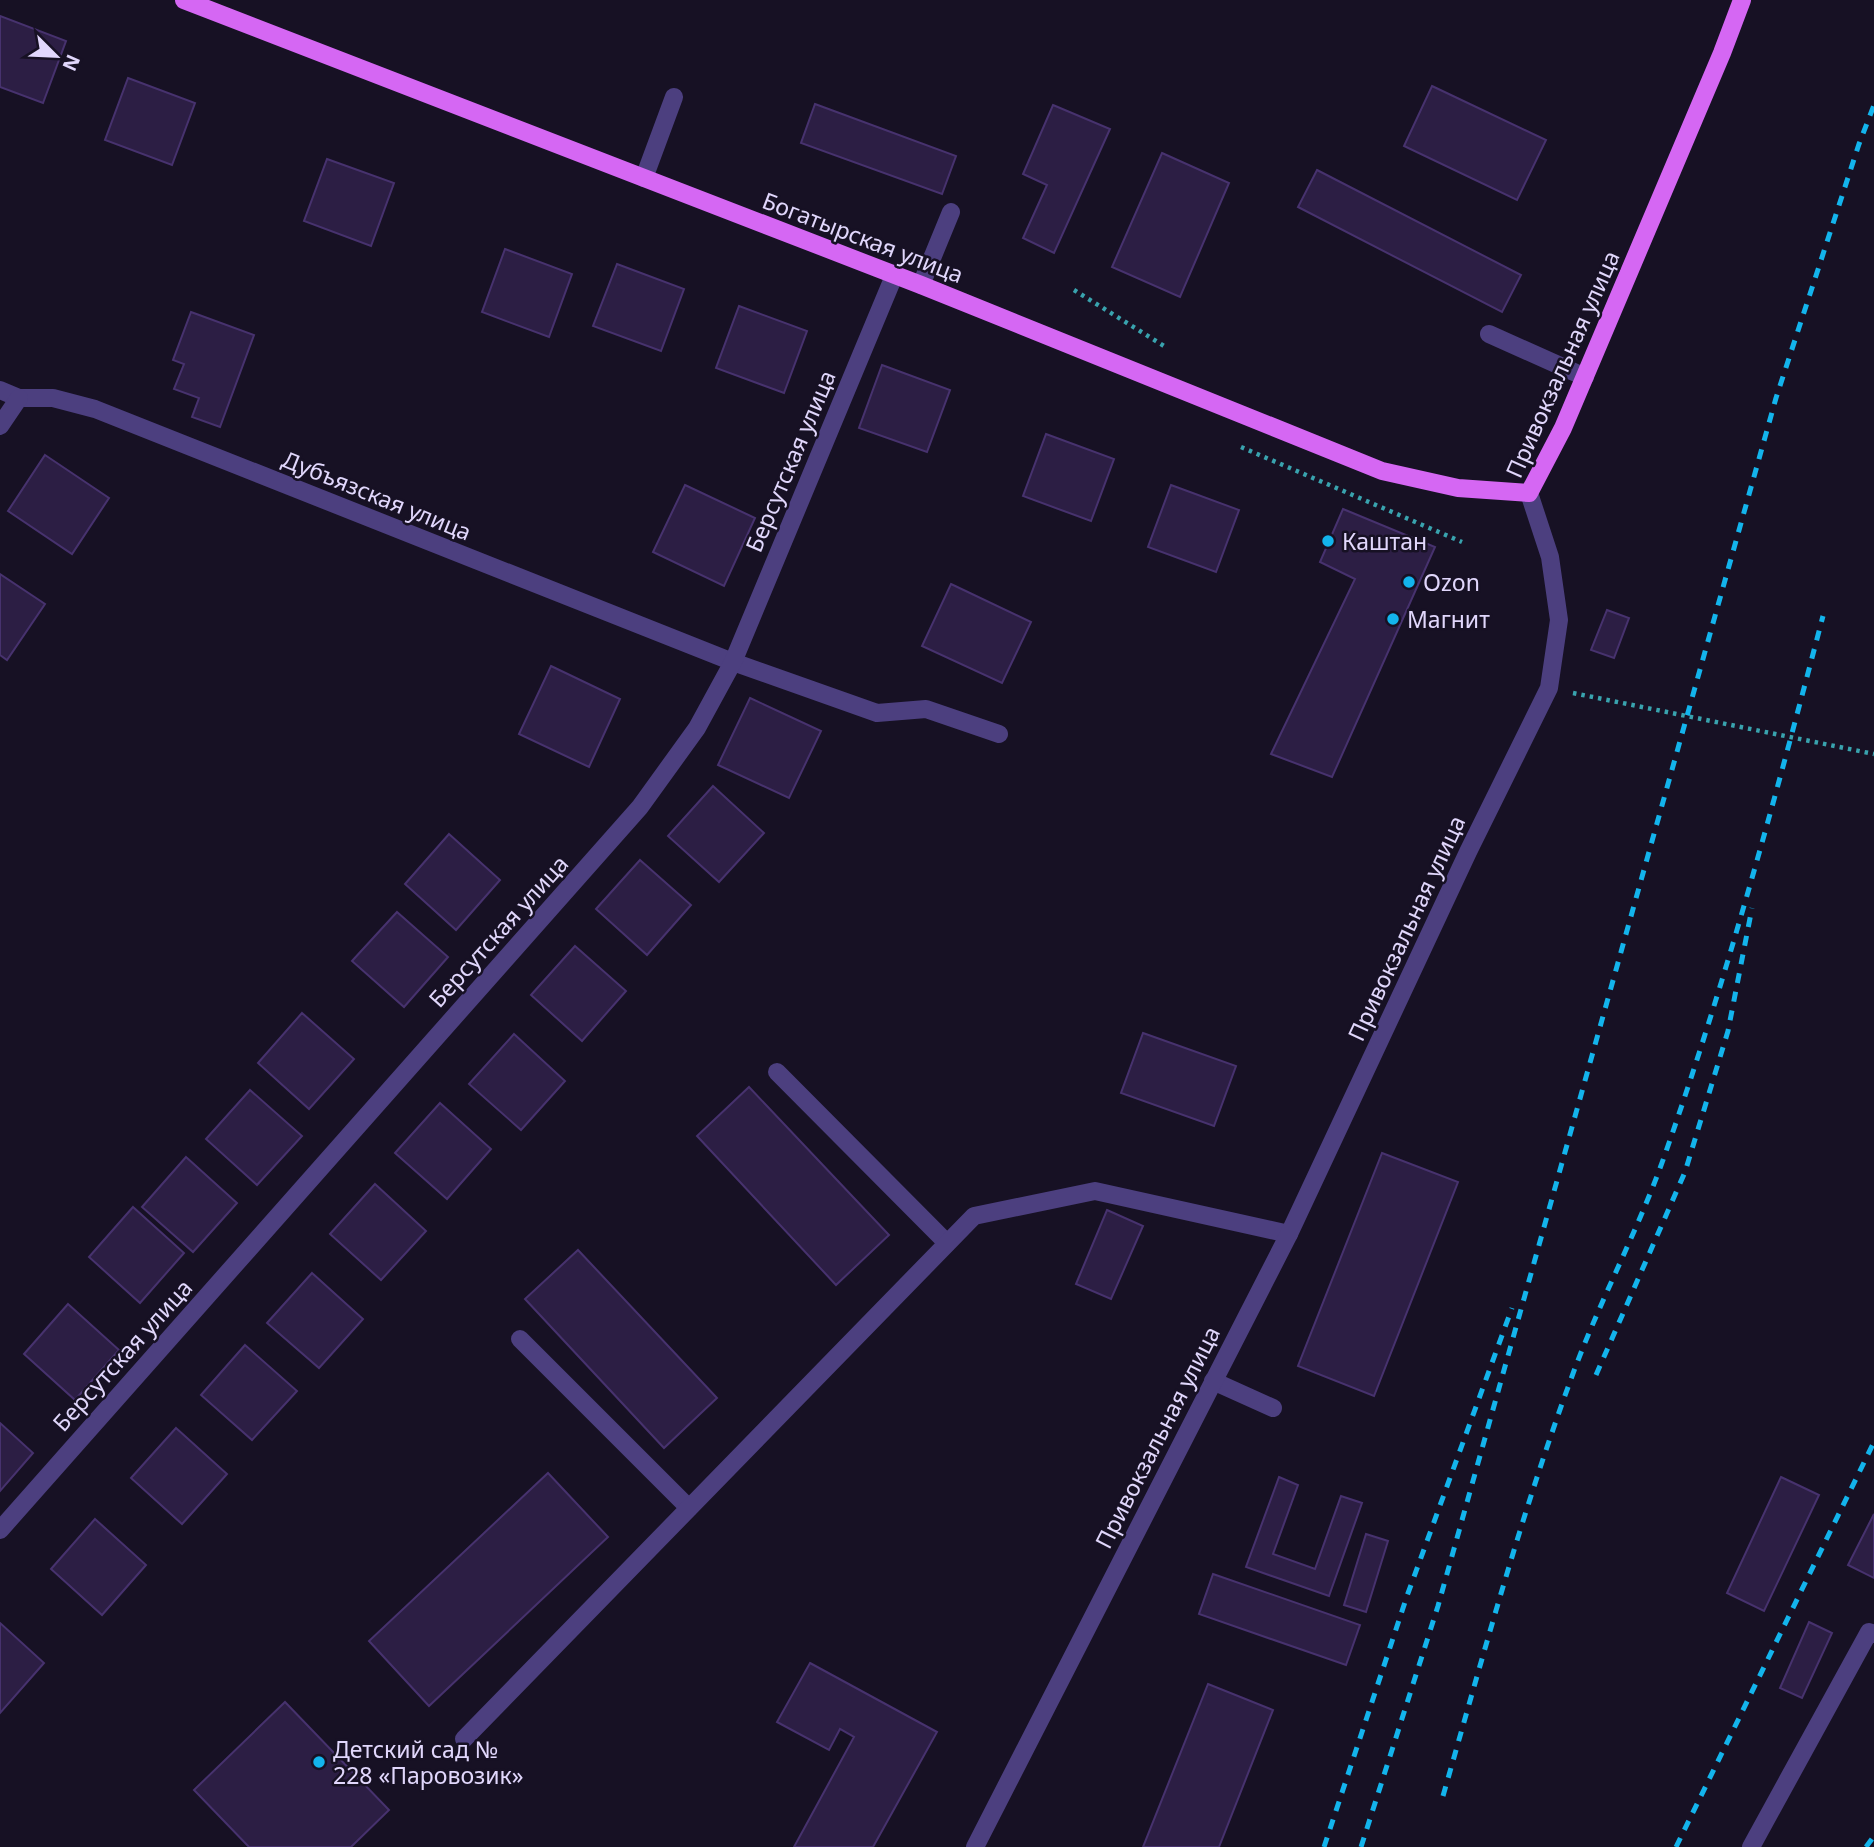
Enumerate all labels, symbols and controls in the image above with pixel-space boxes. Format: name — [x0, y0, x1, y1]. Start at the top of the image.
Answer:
north arrow — [21, 21, 91, 91]
text: N — [57, 51, 87, 75]
street label: Богатырская улица — [758, 184, 968, 290]
street label: Привокзальная улица — [1497, 245, 1627, 483]
street label: Берсутская улица — [737, 365, 843, 557]
street label: Дубъязская улица — [278, 442, 476, 548]
place label: Каштан — [1342, 525, 1427, 557]
marker: Каштан — [1320, 533, 1336, 549]
place label: Ozon — [1423, 566, 1480, 598]
marker: Ozon — [1401, 574, 1417, 590]
place label: Магнит — [1407, 603, 1490, 635]
marker: Магнит — [1385, 611, 1401, 627]
street label: Привокзальная улица — [1340, 810, 1472, 1046]
street label: Берсутская улица — [421, 848, 575, 1014]
street label: Берсутская улица — [45, 1272, 199, 1438]
street label: Привокзальная улица — [1087, 1320, 1227, 1554]
place label: Детский сад № 228 «Паровозик» — [333, 1733, 524, 1791]
marker: Детский сад № 228 «Паровозик» — [311, 1754, 327, 1770]

